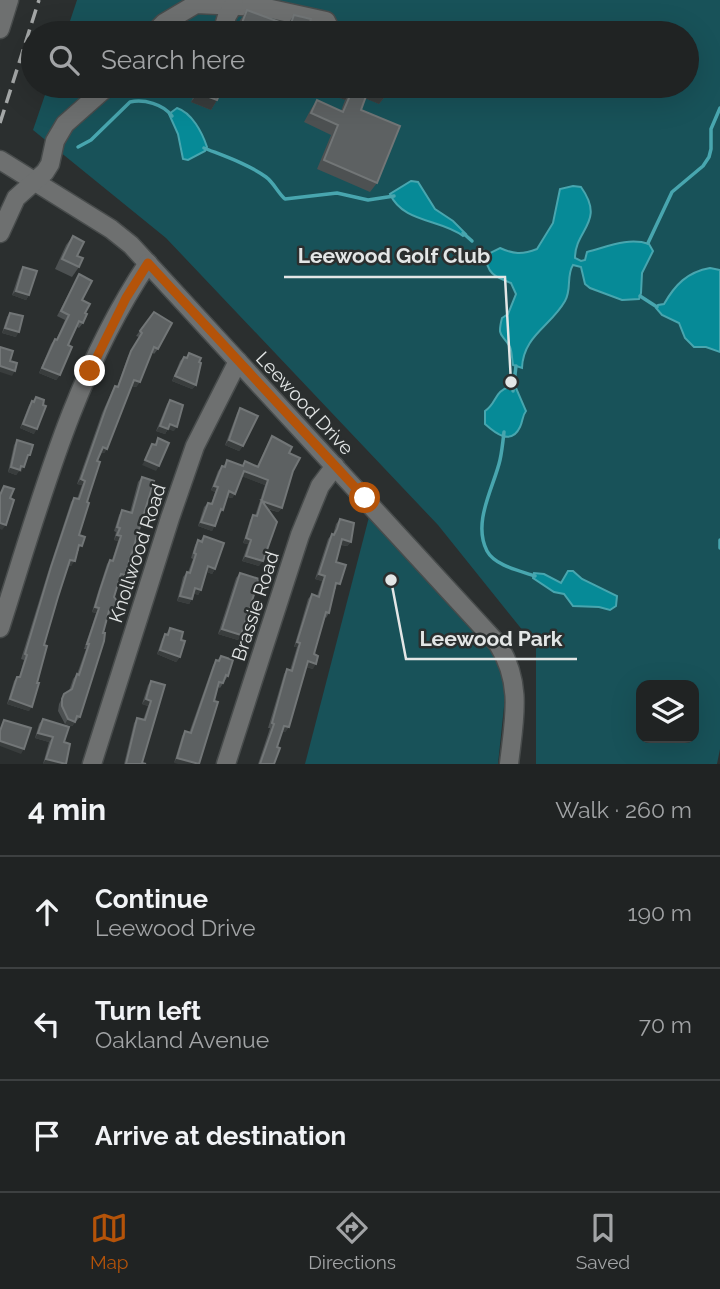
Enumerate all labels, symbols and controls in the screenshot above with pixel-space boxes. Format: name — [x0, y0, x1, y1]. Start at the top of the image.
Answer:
search box — [21, 21, 699, 98]
icon: search — [45, 41, 83, 79]
text: Search here — [101, 45, 245, 75]
callout: Leewood Golf Club — [284, 235, 505, 277]
text: Leewood Golf Club — [298, 243, 490, 268]
street label: Leewood Drive — [252, 347, 358, 459]
route end — [74, 355, 105, 386]
street label: Knollwood Road — [104, 481, 170, 625]
route start — [349, 482, 380, 513]
street label: Brassie Road — [227, 549, 283, 663]
callout: Leewood Park — [406, 617, 577, 659]
text: Leewood Park — [419, 626, 563, 651]
map controls — [636, 680, 699, 743]
button: layers — [636, 680, 699, 743]
text: 4 min — [28, 792, 106, 827]
text: Walk · 260 m — [555, 796, 692, 823]
text: Continue — [95, 884, 208, 914]
icon: ahead — [28, 893, 66, 931]
text: 190 m — [628, 899, 692, 926]
text: Leewood Drive — [95, 914, 256, 941]
text: Turn left — [95, 996, 201, 1026]
icon: left — [28, 1005, 66, 1043]
text: 70 m — [639, 1011, 692, 1038]
text: Oakland Avenue — [95, 1026, 269, 1053]
icon: arrive — [28, 1117, 66, 1155]
text: Arrive at destination — [95, 1121, 346, 1151]
tab: Map — [90, 1209, 129, 1273]
tab: Directions — [308, 1209, 396, 1273]
tab: Saved — [576, 1209, 630, 1273]

